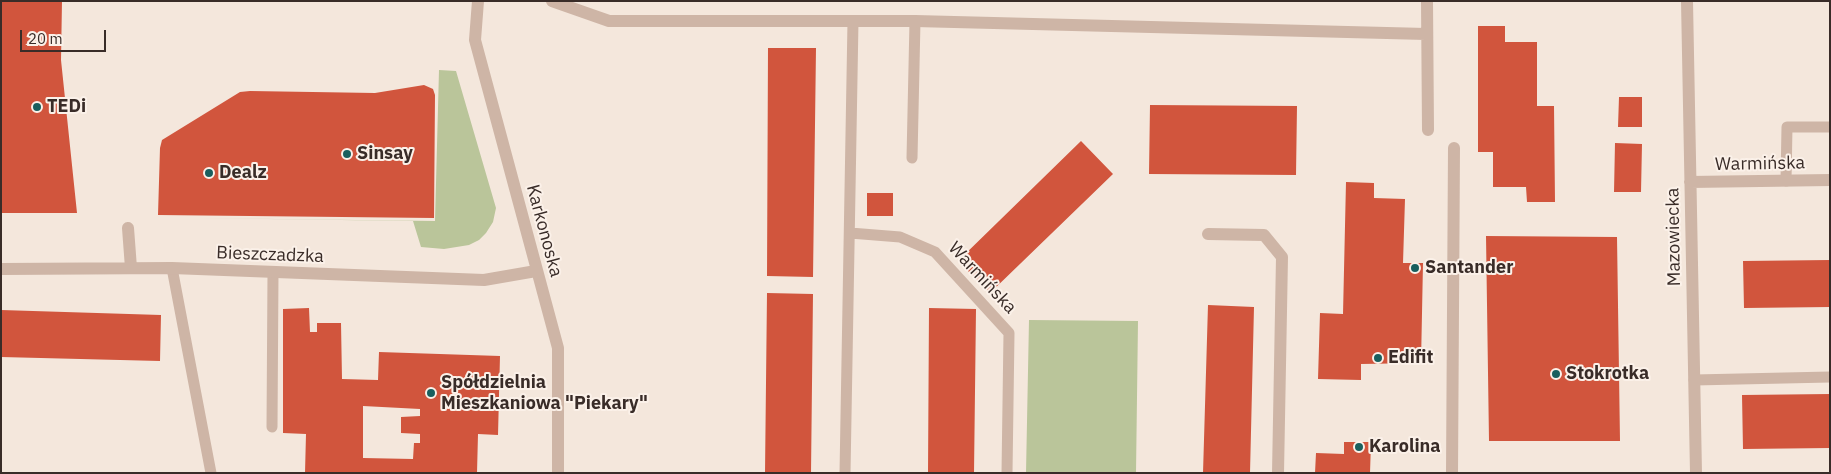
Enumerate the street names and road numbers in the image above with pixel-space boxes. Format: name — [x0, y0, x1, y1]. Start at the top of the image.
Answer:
street label: Warmińska — [1715, 152, 1805, 176]
street label: Karkonoska — [521, 182, 567, 280]
street label: Mazowiecka — [1662, 187, 1686, 287]
street label: Warmińska — [943, 238, 1021, 318]
street label: Bieszczadzka — [216, 242, 324, 268]

